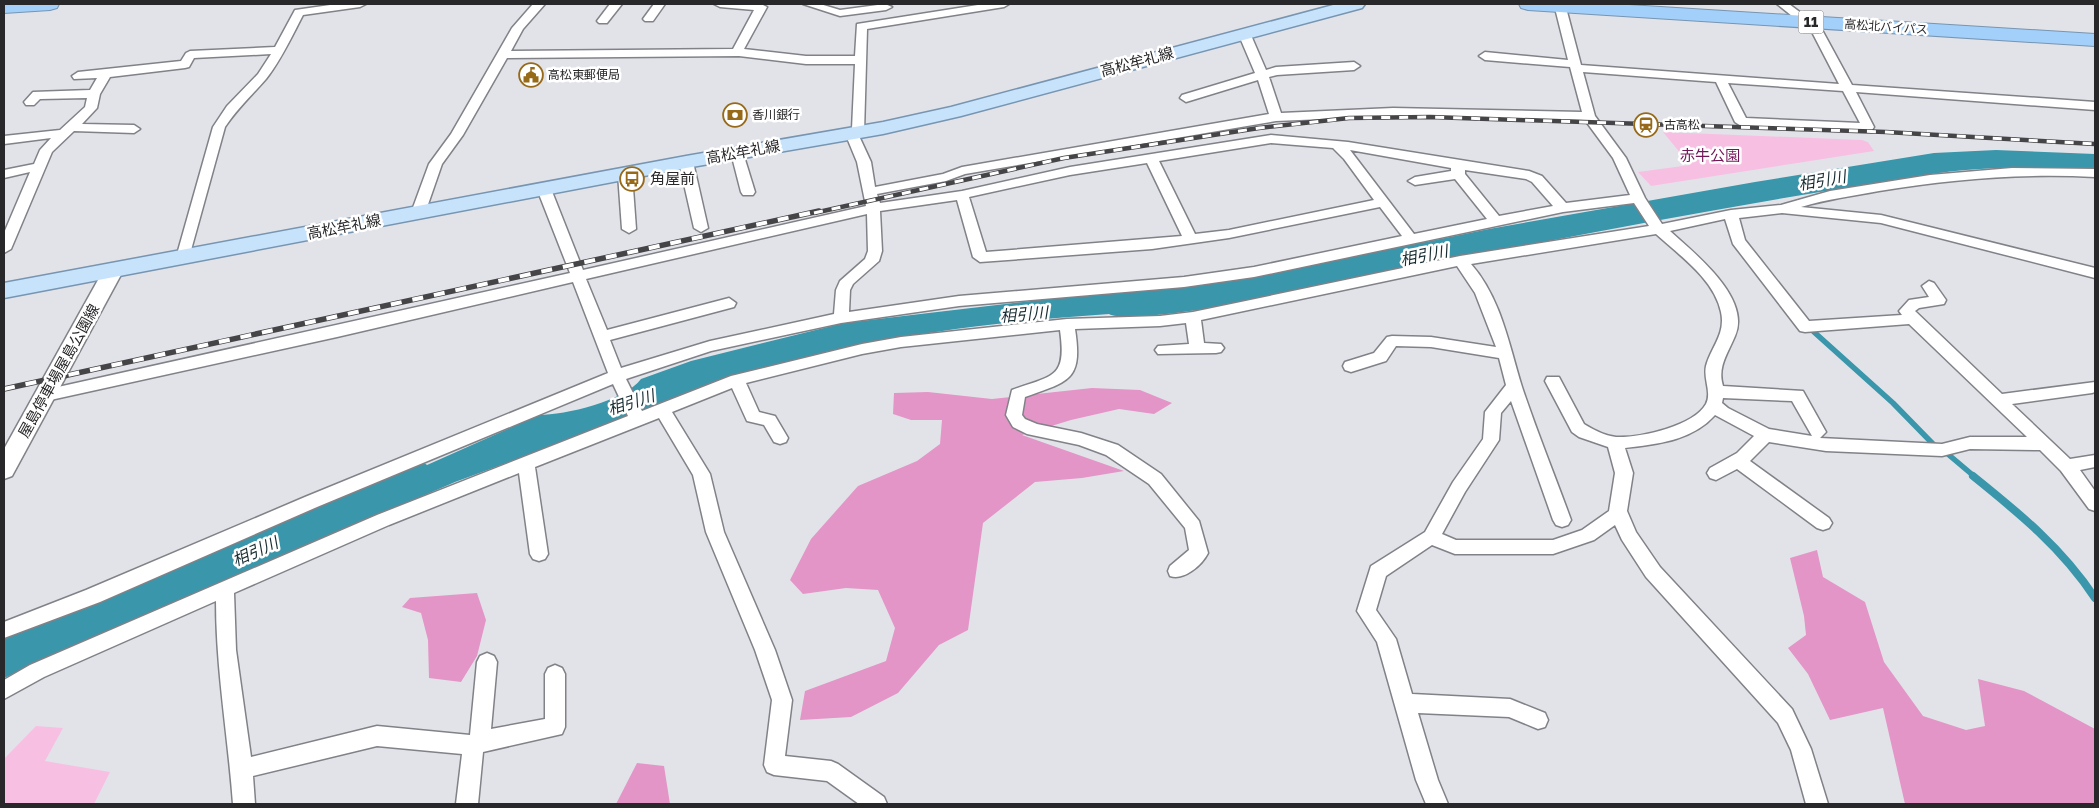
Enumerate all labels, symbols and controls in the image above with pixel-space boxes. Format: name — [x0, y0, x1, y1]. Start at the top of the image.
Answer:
road number: 11 — [1798, 11, 1824, 34]
street label: 高松北バイパス — [1844, 16, 1928, 37]
street label: 高松牟礼線 — [1098, 43, 1175, 79]
public building icon: 高松東郵便局 — [518, 62, 544, 88]
place label: 高松東郵便局 — [548, 67, 620, 82]
bank icon: 香川銀行 — [722, 102, 748, 128]
place label: 香川銀行 — [752, 107, 800, 122]
station icon: 古高松 — [1633, 112, 1659, 138]
place label: 古高松 — [1664, 117, 1700, 132]
street label: 高松牟礼線 — [704, 136, 781, 166]
park label: 赤牛公園 — [1680, 146, 1740, 164]
bus stop icon: 角屋前 — [619, 166, 645, 192]
water label: 相引川 — [1797, 166, 1849, 194]
place label: 角屋前 — [650, 169, 695, 187]
street label: 高松牟礼線 — [305, 210, 382, 242]
water label: 相引川 — [1399, 240, 1451, 269]
street label: 屋島停車場屋島公園線 — [14, 301, 102, 440]
water label: 相引川 — [999, 302, 1051, 326]
water label: 相引川 — [605, 384, 659, 419]
water label: 相引川 — [229, 531, 283, 570]

